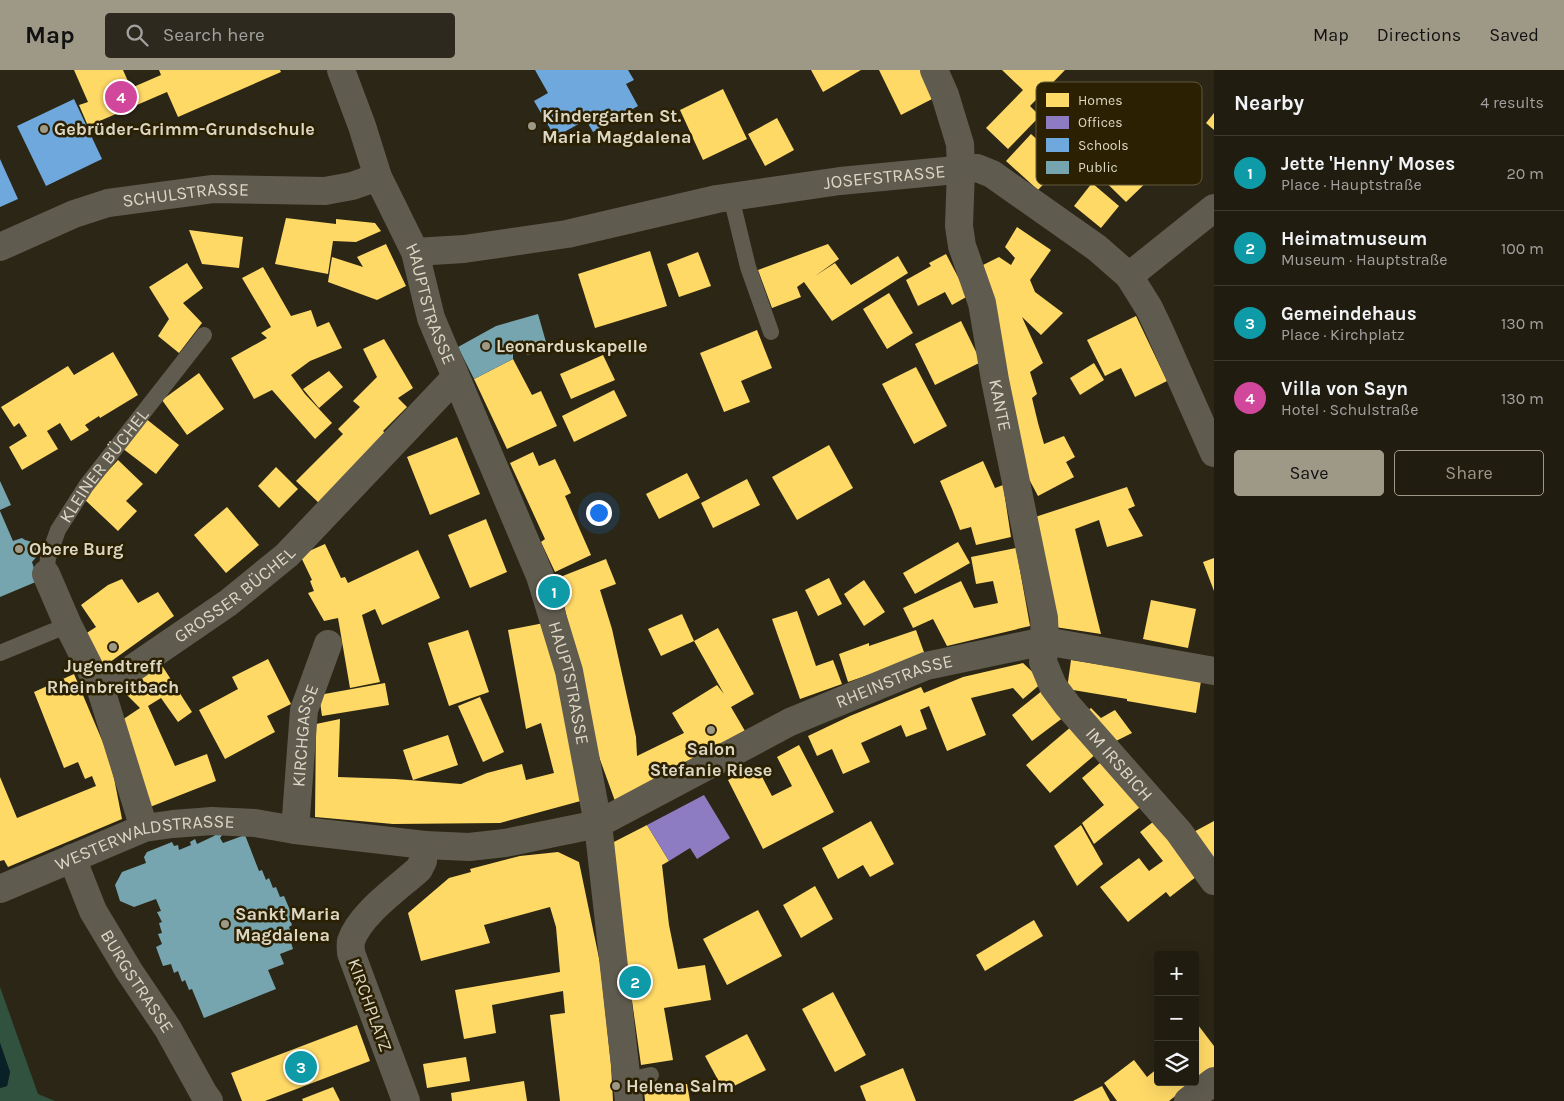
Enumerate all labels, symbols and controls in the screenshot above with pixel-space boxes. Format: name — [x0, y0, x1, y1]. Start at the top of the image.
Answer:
search box — [105, 13, 455, 58]
text: Map — [25, 21, 75, 49]
icon: search — [123, 21, 151, 49]
text: Search here — [163, 24, 265, 46]
text: Map — [1313, 24, 1349, 46]
text: Directions — [1377, 24, 1461, 46]
text: Saved — [1489, 24, 1539, 46]
pin: 4 — [105, 78, 137, 116]
legend — [1036, 82, 1202, 185]
text: Nearby — [1234, 91, 1304, 115]
text: Homes — [1078, 92, 1123, 109]
text: 4 results — [1480, 93, 1544, 112]
place label: Kindergarten St. Maria Magdalena — [542, 105, 691, 148]
text: Offices — [1078, 114, 1123, 131]
place label: Gebrüder-Grimm-Grundschule — [54, 118, 315, 140]
marker: Kindergarten St. Maria Magdalena — [526, 120, 538, 132]
marker: Gebrüder-Grimm-Grundschule — [38, 123, 50, 135]
text: Schools — [1078, 137, 1129, 154]
text: Jette 'Henny' Moses — [1281, 153, 1455, 175]
text: Public — [1078, 159, 1118, 176]
street label: JOSEFSTRASSE — [822, 160, 946, 194]
text: 1 — [1247, 164, 1253, 183]
text: 20 m — [1506, 164, 1544, 183]
text: Place · Hauptstraße — [1281, 175, 1422, 194]
street label: SCHULSTRASSE — [121, 178, 249, 212]
text: Heimatmuseum — [1281, 228, 1427, 250]
street label: HAUPTSTRASSE — [401, 239, 460, 368]
text: 2 — [1245, 239, 1255, 258]
text: 100 m — [1501, 239, 1544, 258]
text: Museum · Hauptstraße — [1281, 250, 1448, 269]
text: Gemeindehaus — [1281, 303, 1417, 325]
text: 3 — [1245, 314, 1255, 333]
text: 130 m — [1501, 314, 1544, 333]
text: Place · Kirchplatz — [1281, 325, 1405, 344]
place label: Leonarduskapelle — [496, 335, 647, 357]
marker: Leonarduskapelle — [480, 340, 492, 352]
street label: KANTE — [984, 377, 1016, 433]
text: Villa von Sayn — [1281, 378, 1408, 400]
text: 4 — [1245, 389, 1255, 408]
text: 130 m — [1501, 389, 1544, 408]
text: Hotel · Schulstraße — [1281, 400, 1418, 419]
street label: KLEINER BÜCHEL — [54, 404, 154, 527]
button: Save — [1234, 450, 1384, 496]
button: Share — [1394, 450, 1544, 496]
your location — [586, 500, 612, 526]
place label: Obere Burg — [29, 538, 124, 560]
street label: GROSSER BÜCHEL — [170, 542, 300, 648]
marker: Obere Burg — [13, 543, 25, 555]
pin: 1 — [538, 573, 570, 611]
street label: HAUPTSTRASSE — [543, 619, 594, 747]
marker: Jugendtreff Rheinbreitbach — [107, 641, 119, 653]
street label: RHEINSTRASSE — [832, 650, 955, 713]
place label: Jugendtreff Rheinbreitbach — [47, 655, 179, 698]
street label: KIRCHGASSE — [287, 681, 323, 788]
street label: IM IRSBICH — [1081, 723, 1158, 806]
marker: Salon Stefanie Riese — [705, 724, 717, 736]
place label: Salon Stefanie Riese — [650, 738, 772, 781]
street label: WESTERWALDSTRASSE — [52, 810, 235, 875]
place label: Sankt Maria Magdalena — [235, 903, 340, 946]
marker: Sankt Maria Magdalena — [219, 918, 231, 930]
street label: BURGSTRASSE — [96, 926, 179, 1037]
map controls — [1154, 951, 1199, 1086]
button: + — [1154, 951, 1199, 996]
street label: KIRCHPLATZ — [343, 955, 397, 1055]
pin: 2 — [619, 963, 651, 1001]
button: − — [1154, 996, 1199, 1041]
button: layers — [1154, 1041, 1199, 1086]
pin: 3 — [285, 1048, 317, 1086]
place label: Helena Salm — [626, 1075, 734, 1097]
marker: Helena Salm — [610, 1080, 622, 1092]

